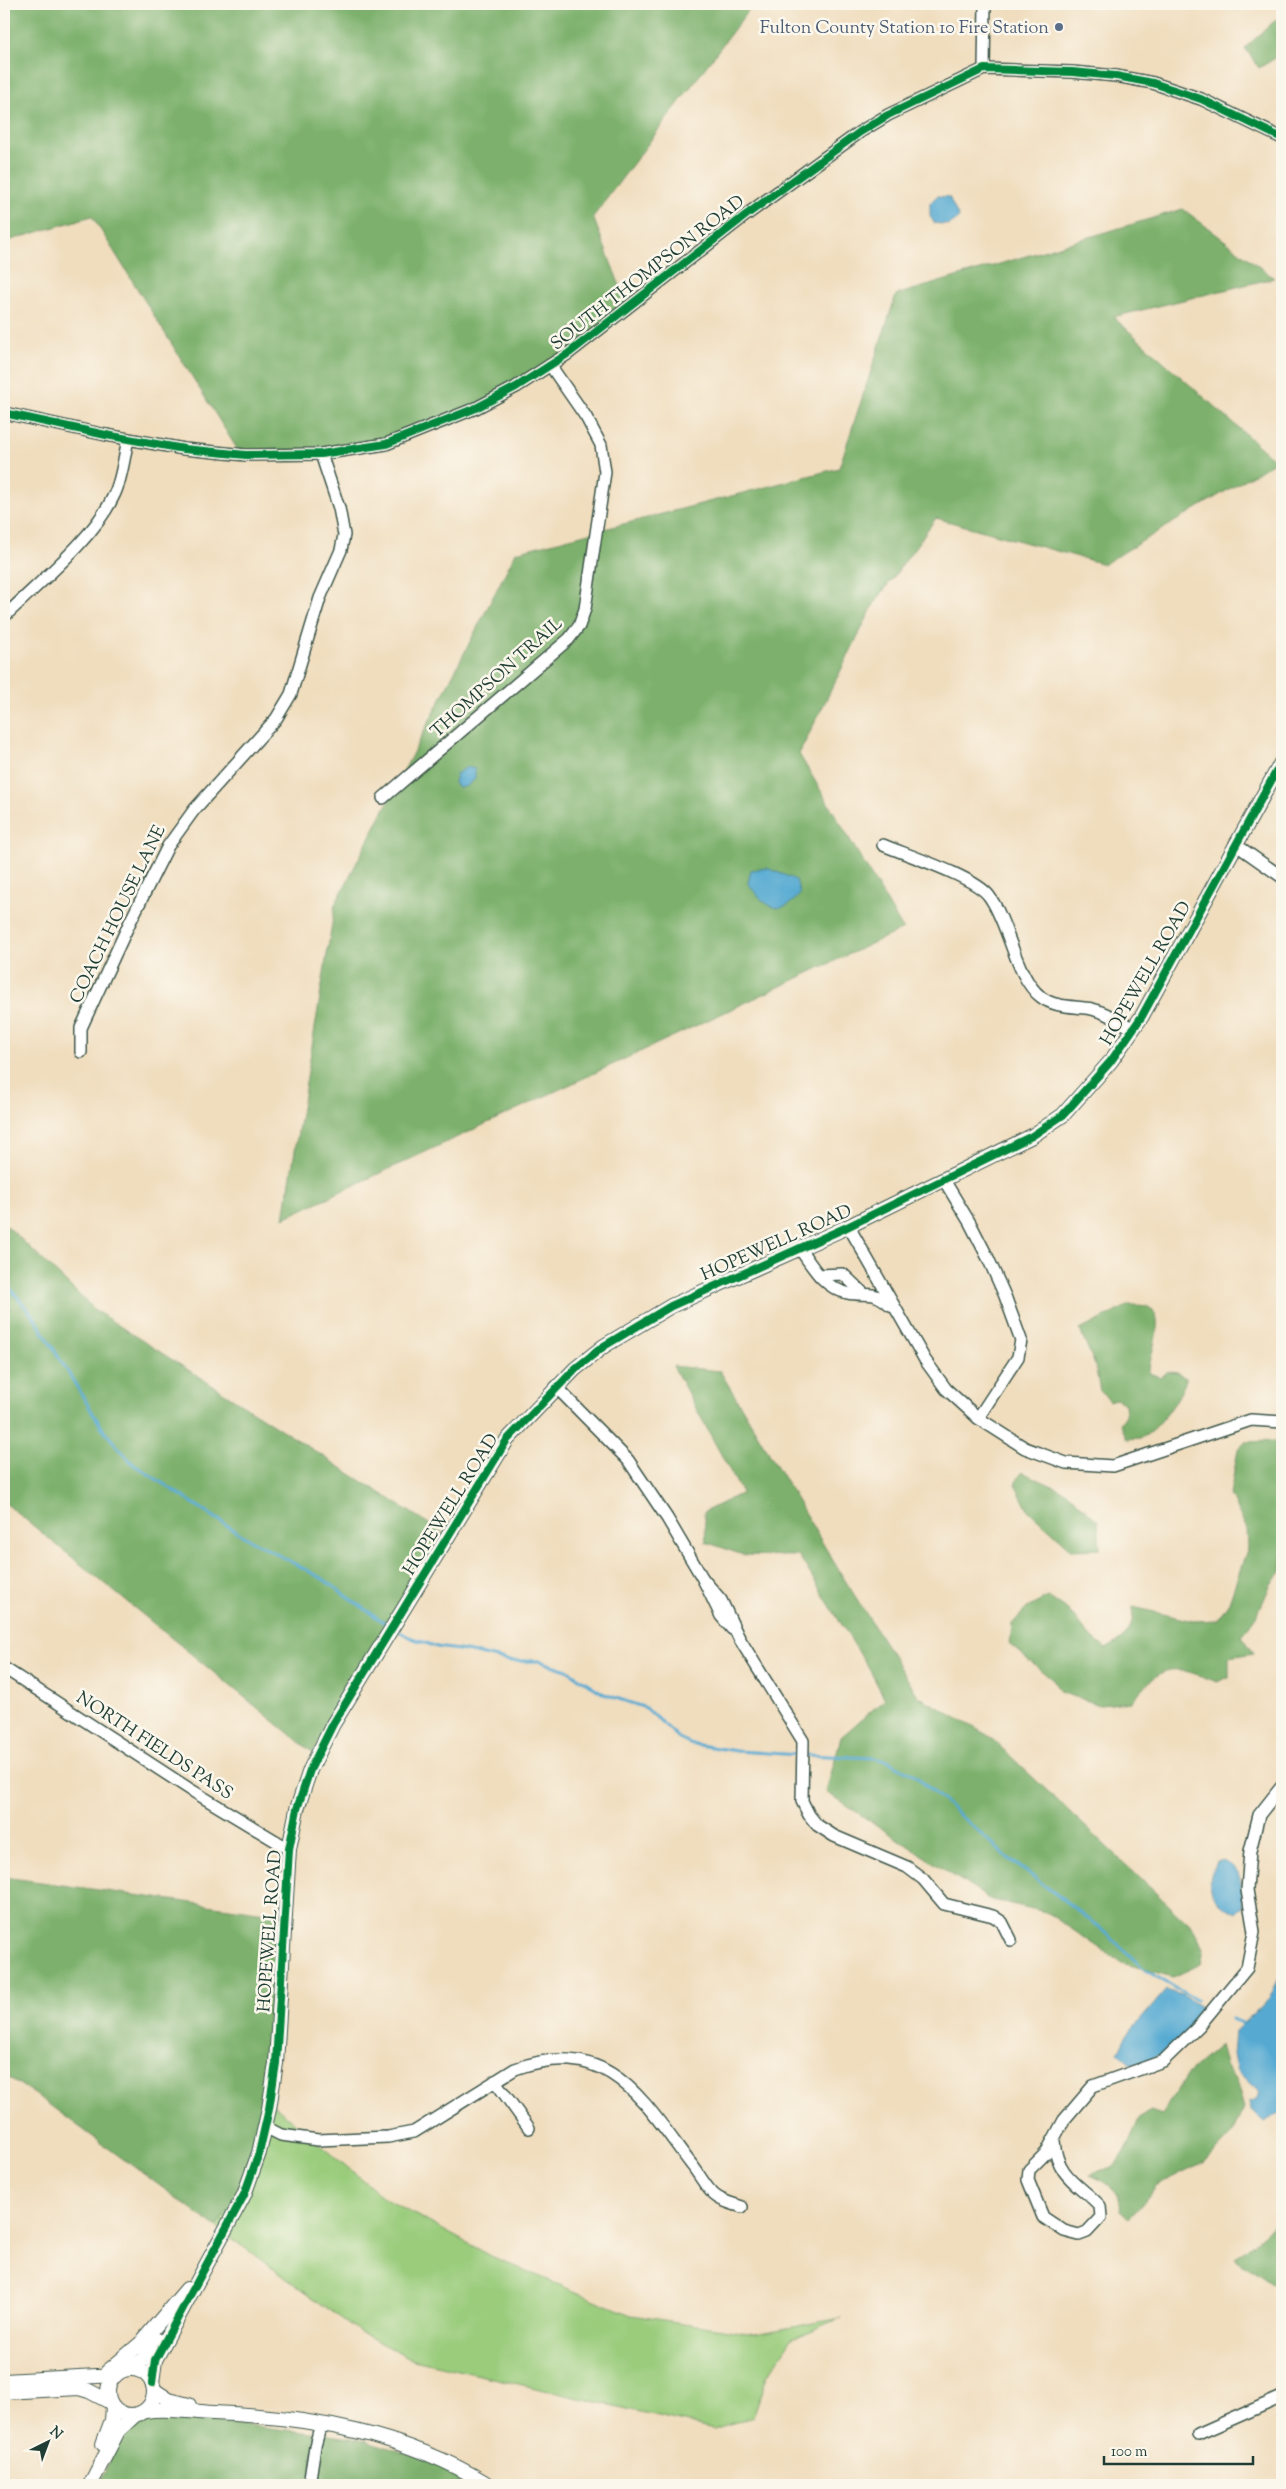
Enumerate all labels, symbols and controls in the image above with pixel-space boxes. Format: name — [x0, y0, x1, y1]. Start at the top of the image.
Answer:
place label: Fulton County Station 10 Fire Station — [760, 16, 1049, 42]
marker: Fulton County Station 10 Fire Station — [1053, 21, 1065, 33]
street label: SOUTH THOMPSON ROAD — [546, 189, 751, 358]
street label: THOMPSON TRAIL — [426, 612, 569, 745]
street label: COACH HOUSE LANE — [64, 821, 173, 1009]
street label: HOPEWELL ROAD — [1095, 897, 1199, 1051]
street label: HOPEWELL ROAD — [697, 1199, 856, 1289]
street label: HOPEWELL ROAD — [398, 1429, 506, 1581]
street label: NORTH FIELDS PASS — [70, 1686, 238, 1807]
street label: HOPEWELL ROAD — [252, 1849, 290, 2013]
north arrow — [22, 2416, 72, 2466]
text: N — [45, 2423, 66, 2445]
scale bar — [1104, 2434, 1252, 2466]
text: 100 m — [1111, 2442, 1148, 2463]

